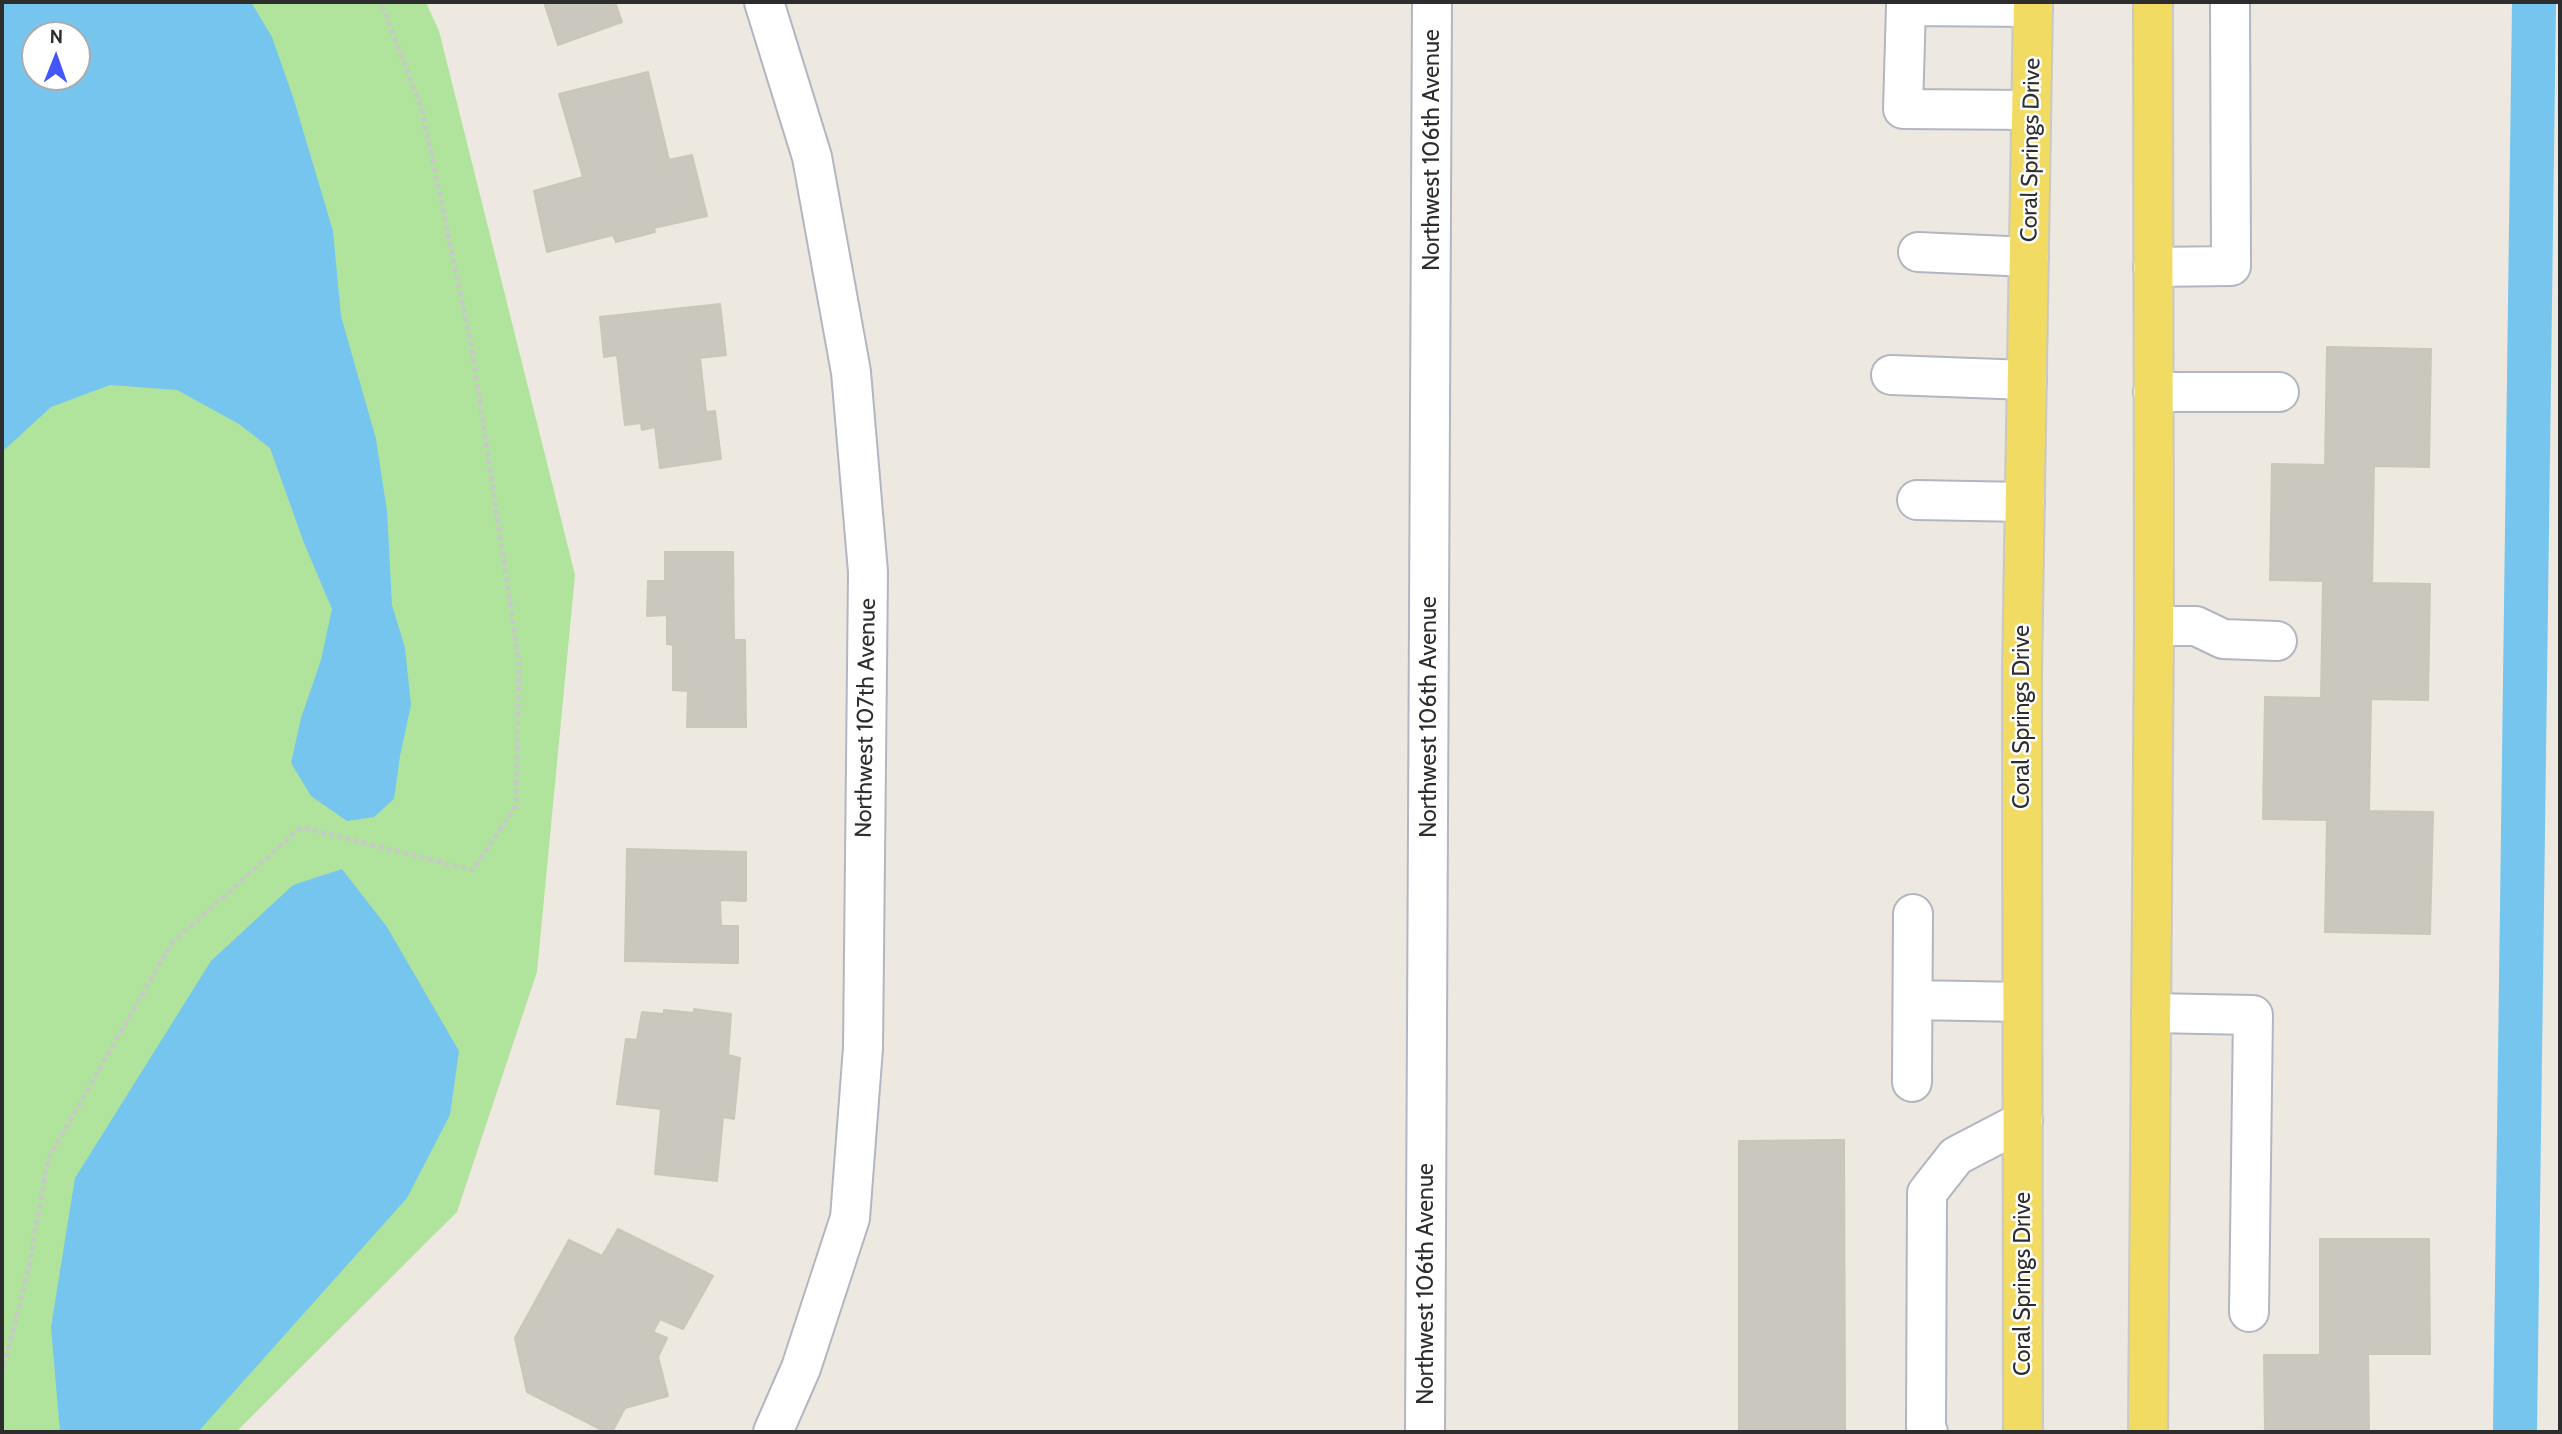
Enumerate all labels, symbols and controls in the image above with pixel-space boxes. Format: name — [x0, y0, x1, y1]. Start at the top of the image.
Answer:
north arrow — [21, 21, 91, 91]
text: N — [49, 25, 63, 48]
street label: Northwest 106th Avenue — [1418, 29, 1446, 271]
street label: Coral Springs Drive — [2016, 58, 2046, 242]
street label: Northwest 106th Avenue — [1415, 596, 1443, 838]
street label: Northwest 107th Avenue — [850, 598, 882, 838]
street label: Coral Springs Drive — [2008, 625, 2036, 809]
street label: Northwest 106th Avenue — [1412, 1163, 1440, 1405]
street label: Coral Springs Drive — [2009, 1192, 2037, 1376]

